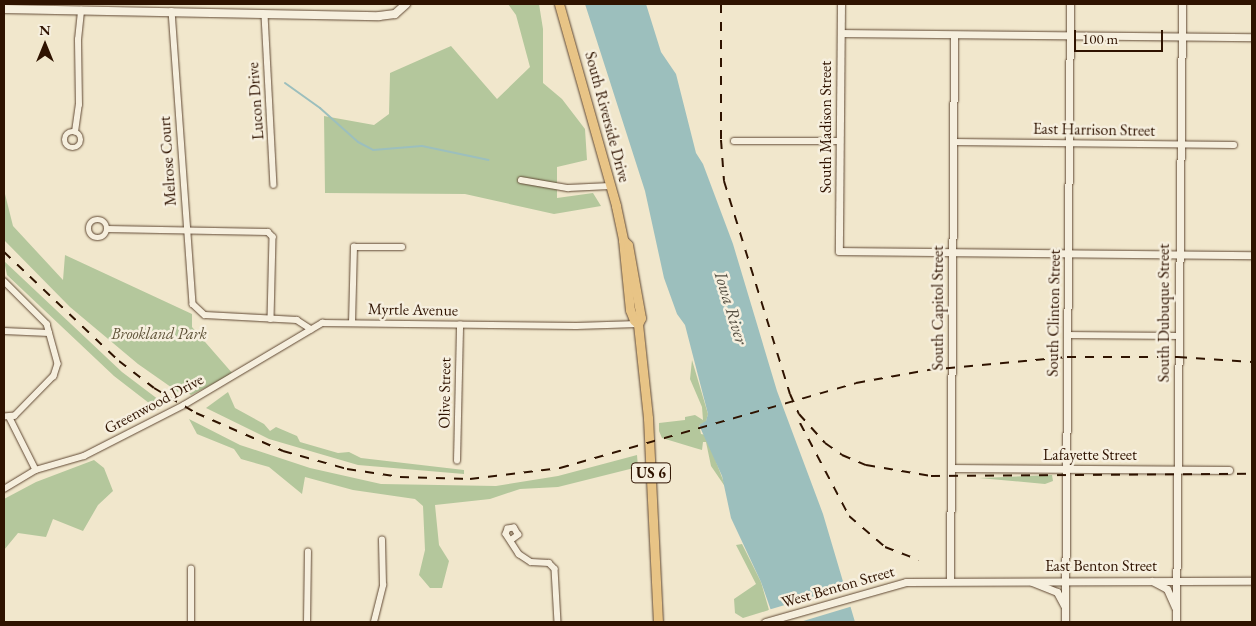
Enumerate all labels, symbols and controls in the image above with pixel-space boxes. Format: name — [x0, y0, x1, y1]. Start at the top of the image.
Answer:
north arrow — [20, 20, 70, 70]
scale bar — [1076, 20, 1165, 52]
text: N — [39, 21, 51, 39]
text: 100 m — [1082, 29, 1118, 48]
street label: South Riverside Drive — [580, 50, 634, 184]
street label: South Madison Street — [816, 61, 836, 193]
street label: Lucon Drive — [244, 62, 268, 140]
street label: Melrose Court — [155, 115, 181, 207]
street label: East Harrison Street — [1033, 119, 1155, 141]
street label: South Dubuque Street — [1154, 244, 1174, 382]
street label: South Capitol Street — [928, 245, 948, 371]
street label: South Clinton Street — [1043, 249, 1065, 377]
water label: Iowa River — [710, 269, 752, 347]
street label: Myrtle Avenue — [368, 300, 458, 320]
park label: Brookland Park — [111, 324, 207, 344]
street label: Olive Street — [435, 357, 455, 429]
street label: Greenwood Drive — [101, 370, 207, 438]
street label: Lafayette Street — [1043, 445, 1137, 465]
road number: US 6 — [630, 460, 672, 486]
street label: East Benton Street — [1045, 556, 1157, 576]
street label: West Benton Street — [779, 562, 897, 612]

